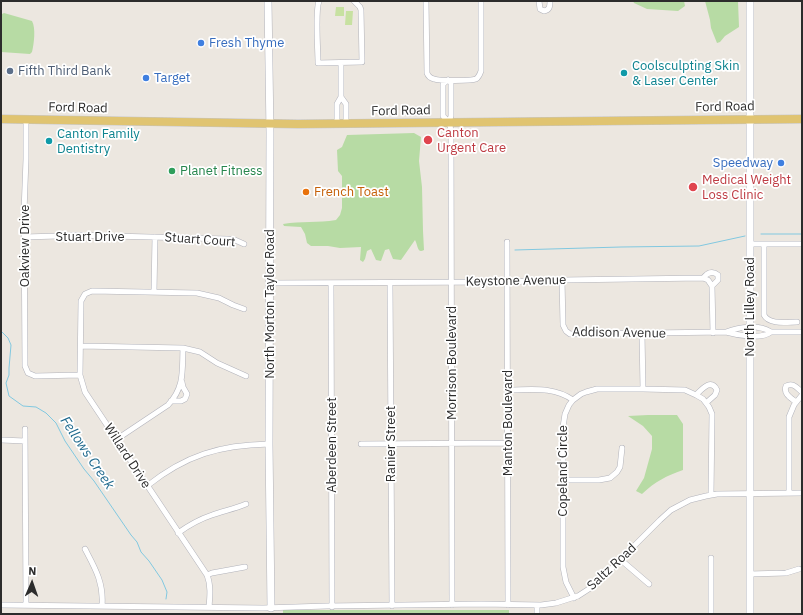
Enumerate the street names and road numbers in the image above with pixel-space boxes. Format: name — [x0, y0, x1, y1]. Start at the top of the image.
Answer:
street label: Ford Road — [695, 99, 755, 115]
street label: Ford Road — [48, 100, 108, 116]
street label: Ford Road — [371, 103, 431, 119]
street label: Oakview Drive — [17, 205, 33, 287]
street label: Stuart Drive — [55, 229, 125, 245]
street label: North Morton Taylor Road — [262, 229, 278, 379]
street label: Stuart Court — [164, 230, 236, 250]
street label: North Lilley Road — [742, 257, 758, 357]
street label: Keystone Avenue — [466, 272, 566, 290]
street label: Morrison Boulevard — [444, 306, 460, 420]
street label: Addison Avenue — [572, 324, 666, 342]
street label: Manton Boulevard — [500, 370, 516, 476]
street label: Aberdeen Street — [324, 397, 340, 493]
street label: Ranier Street — [383, 406, 399, 482]
street label: Willard Drive — [100, 421, 154, 491]
street label: Copeland Circle — [555, 425, 571, 517]
street label: Saltz Road — [584, 540, 640, 594]

